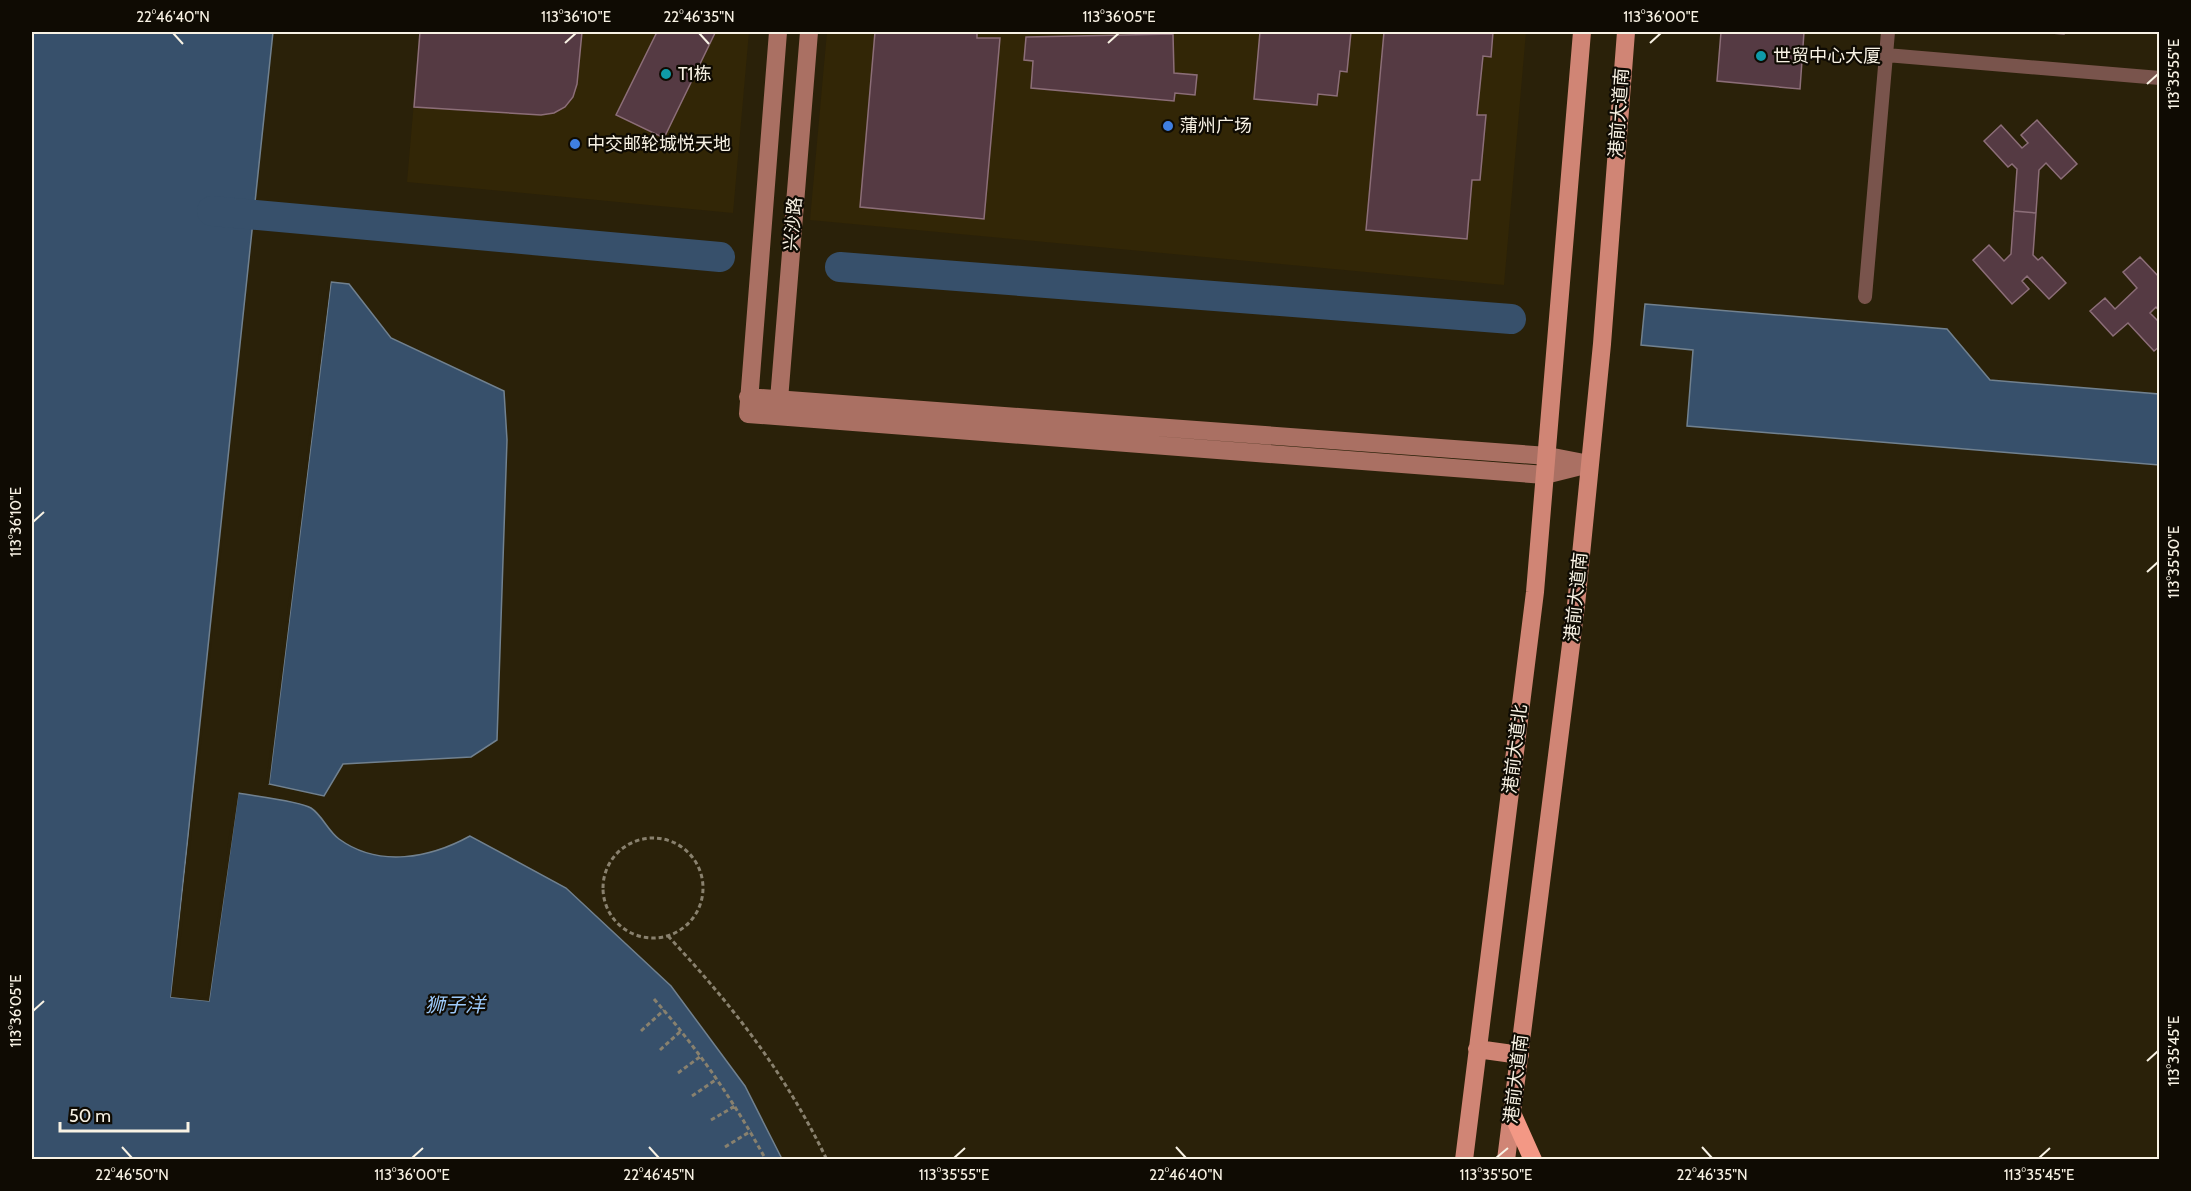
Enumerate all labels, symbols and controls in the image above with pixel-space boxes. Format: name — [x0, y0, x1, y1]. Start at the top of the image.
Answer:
text: 22°46'40"N — [136, 8, 210, 26]
text: 113°36'10"E — [541, 8, 611, 26]
text: 22°46'35"N — [663, 8, 735, 26]
text: 113°36'05"E — [1082, 8, 1156, 26]
text: 113°36'00"E — [1623, 8, 1699, 26]
text: 113°35'55"E — [2165, 39, 2183, 109]
place label: 世贸中心大厦 — [1773, 45, 1881, 67]
marker: 世贸中心大厦 — [1754, 49, 1768, 63]
place label: T1栋 — [678, 63, 711, 85]
marker: T1栋 — [659, 67, 673, 81]
street label: 港前大道南 — [1605, 67, 1633, 159]
place label: 蒲州广场 — [1180, 115, 1252, 137]
marker: 蒲州广场 — [1161, 119, 1175, 133]
place label: 中交邮轮城悦天地 — [587, 133, 731, 155]
marker: 中交邮轮城悦天地 — [568, 137, 582, 151]
street label: 兴沙路 — [780, 196, 806, 252]
text: 113°36'10"E — [7, 487, 25, 557]
text: 113°35'50"E — [2165, 526, 2183, 598]
street label: 港前大道南 — [1560, 551, 1592, 643]
street label: 港前大道北 — [1499, 703, 1531, 795]
text: 113°36'05"E — [7, 974, 25, 1048]
water label: 狮子洋 — [425, 993, 487, 1017]
text: 113°35'45"E — [2165, 1016, 2183, 1086]
street label: 港前大道南 — [1500, 1033, 1532, 1125]
scale bar — [60, 1095, 188, 1133]
text: 50 m — [69, 1105, 111, 1127]
text: 22°46'50"N — [95, 1166, 169, 1184]
text: 113°36'00"E — [374, 1166, 450, 1184]
text: 22°46'45"N — [623, 1166, 695, 1184]
text: 113°35'55"E — [919, 1166, 989, 1184]
text: 22°46'40"N — [1149, 1166, 1223, 1184]
text: 113°35'50"E — [1460, 1166, 1532, 1184]
text: 22°46'35"N — [1676, 1166, 1748, 1184]
text: 113°35'45"E — [2004, 1166, 2074, 1184]

